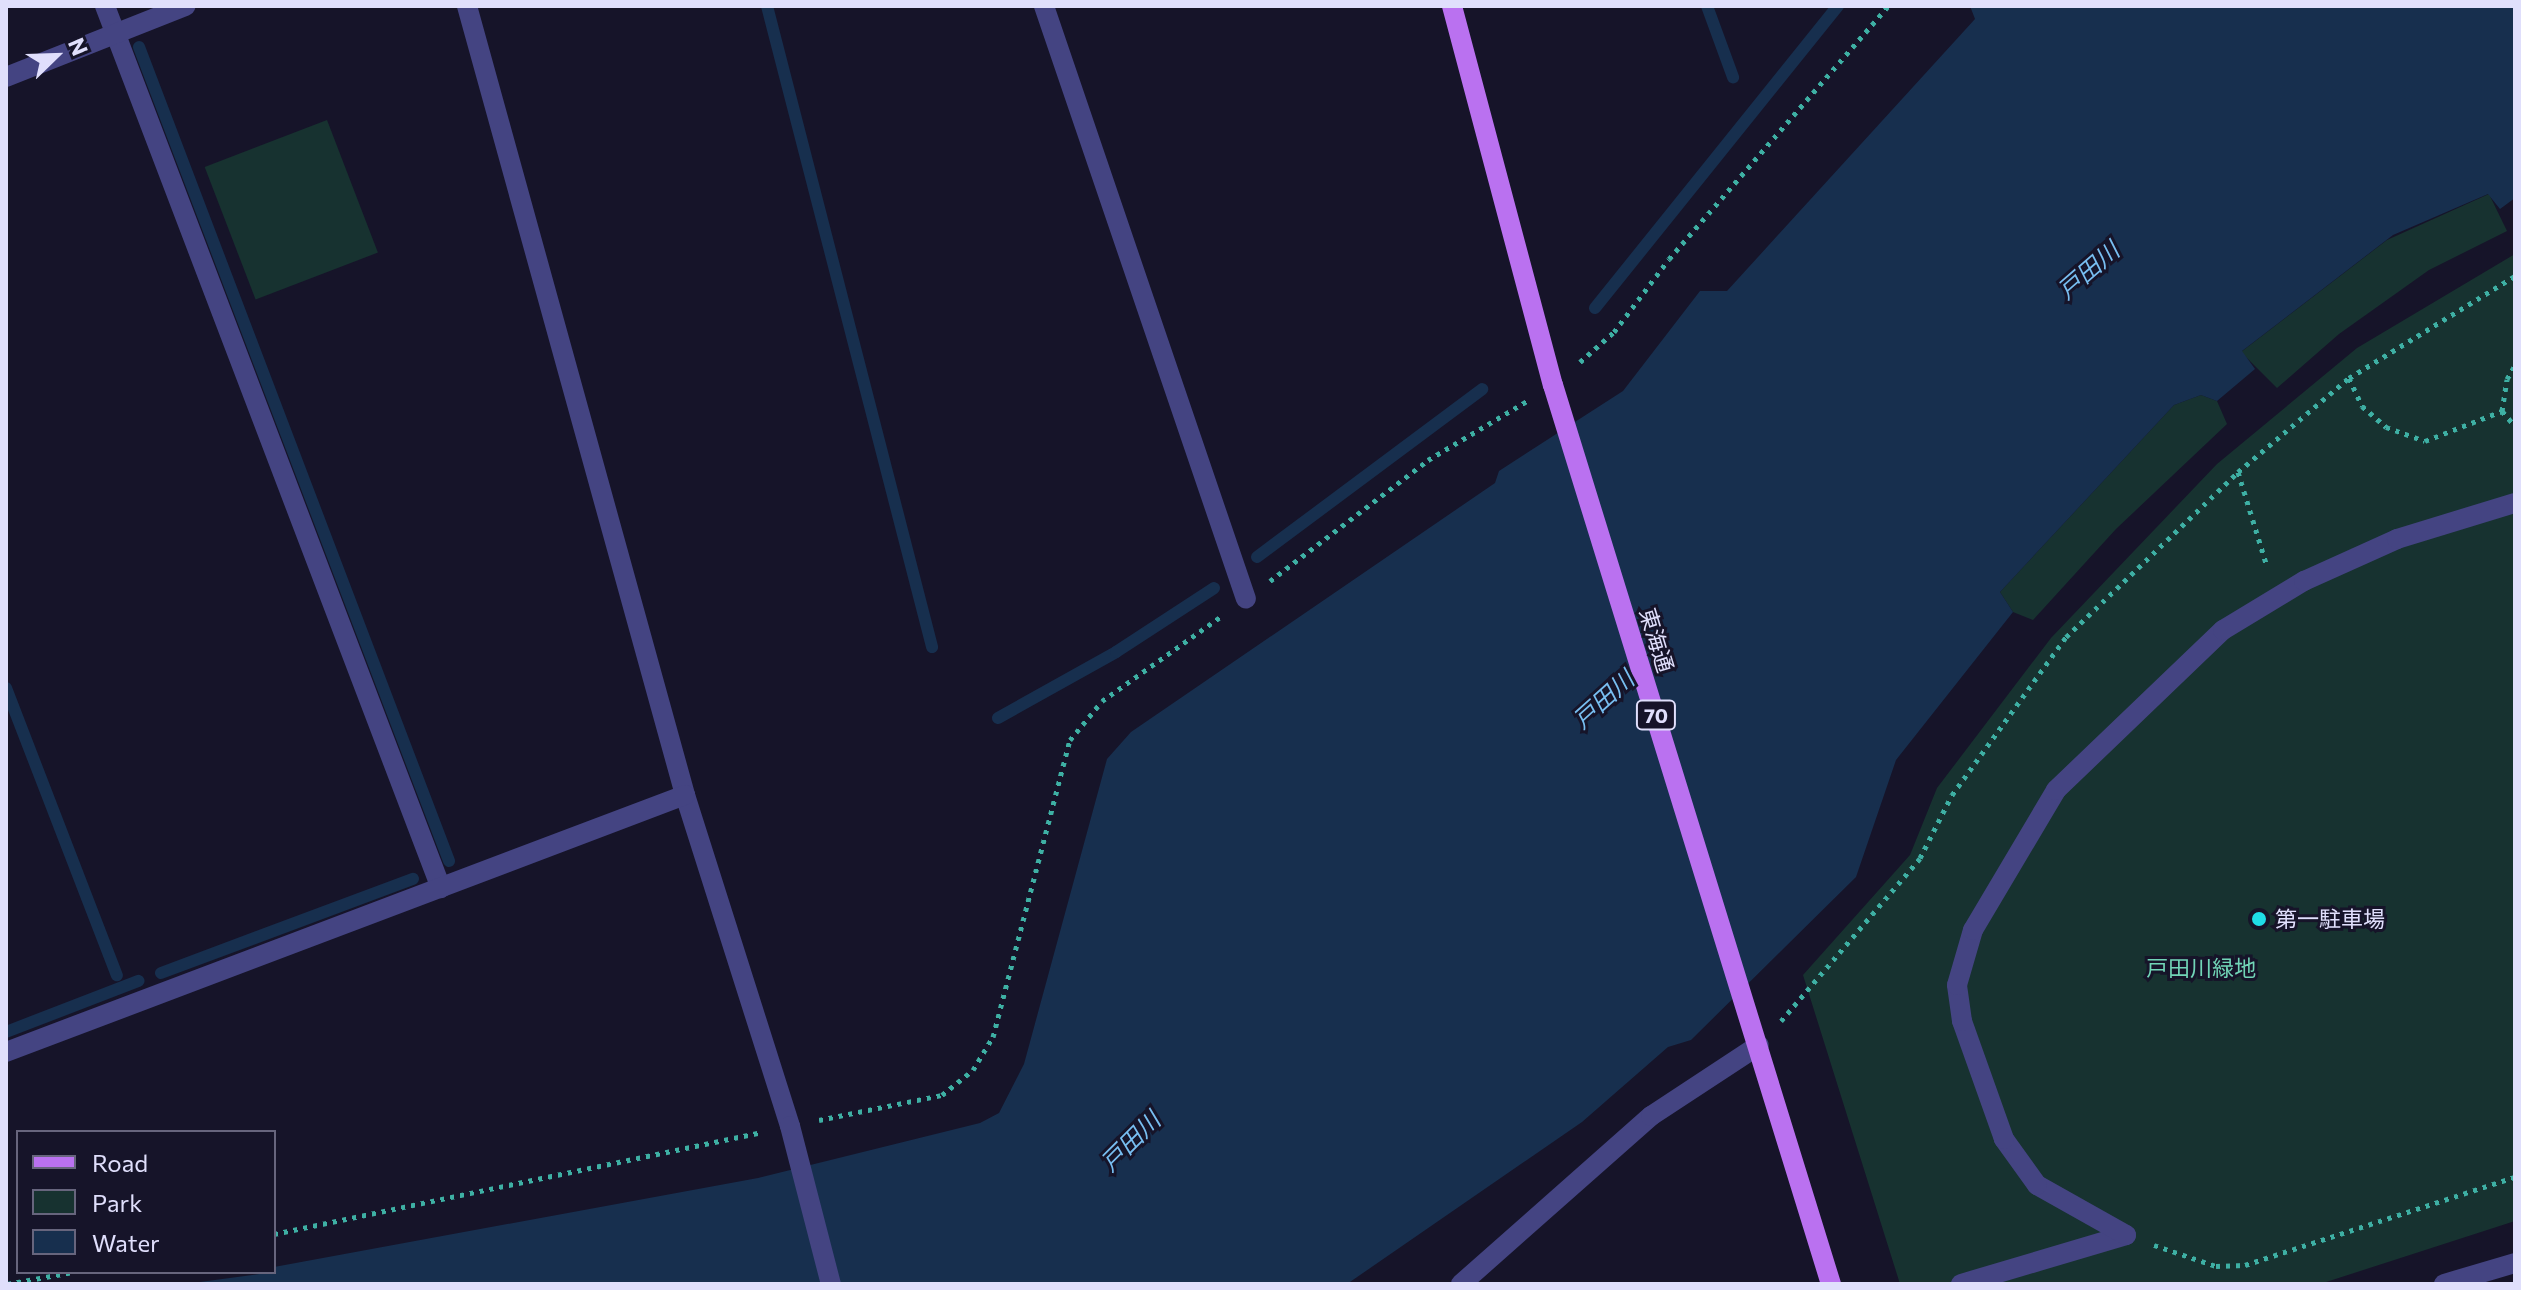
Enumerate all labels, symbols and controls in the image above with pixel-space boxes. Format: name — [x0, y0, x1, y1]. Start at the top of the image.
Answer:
north arrow — [16, 16, 96, 96]
text: N — [63, 34, 94, 59]
water label: 戸田川 — [2051, 236, 2125, 304]
street label: 東海通 — [1635, 605, 1679, 675]
water label: 戸田川 — [1567, 664, 1639, 734]
road number: 70 — [1634, 699, 1678, 731]
place label: 第一駐車場 — [2275, 906, 2385, 932]
marker: 第一駐車場 — [2250, 910, 2268, 928]
park label: 戸田川緑地 — [2146, 955, 2256, 981]
water label: 戸田川 — [1094, 1105, 1166, 1177]
legend — [16, 1130, 276, 1274]
text: Road — [92, 1148, 148, 1177]
text: Park — [92, 1188, 142, 1217]
text: Water — [92, 1228, 160, 1257]

